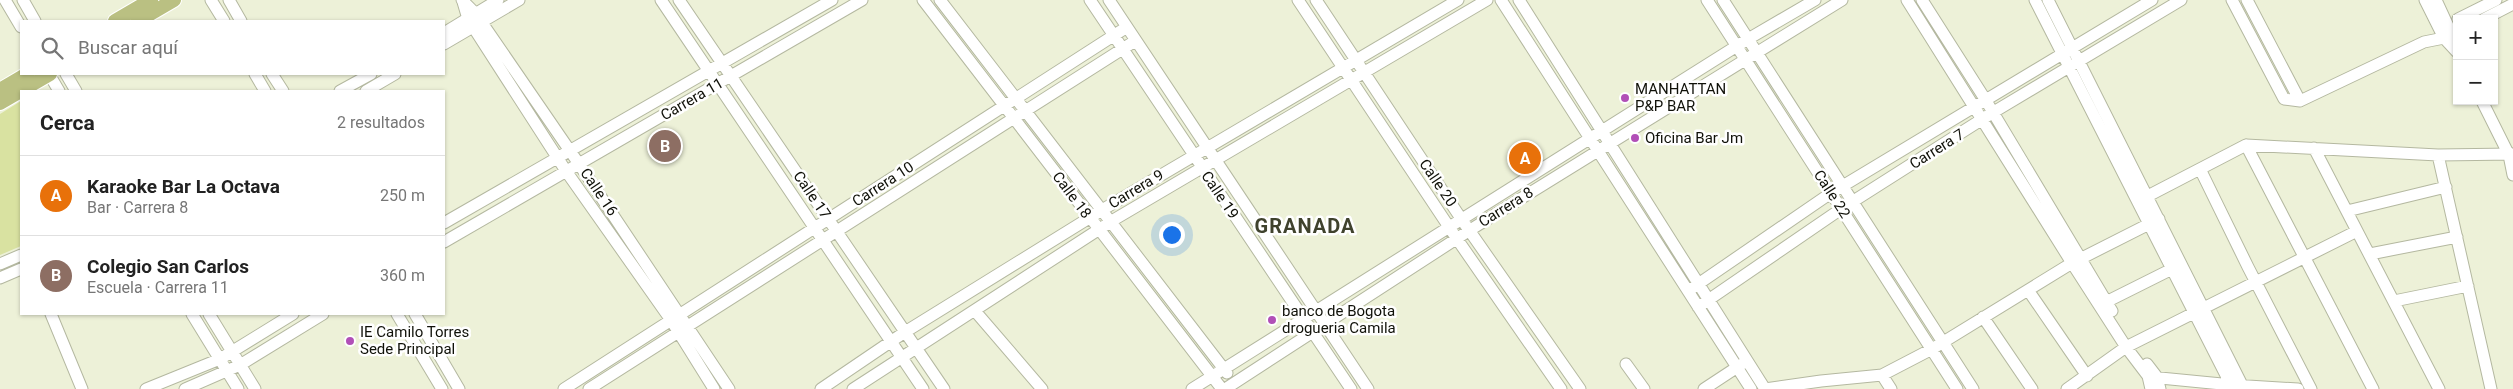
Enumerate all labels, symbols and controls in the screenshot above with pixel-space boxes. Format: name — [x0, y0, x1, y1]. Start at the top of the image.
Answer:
map controls — [2453, 15, 2498, 105]
button: + — [2453, 15, 2498, 60]
search box — [20, 20, 445, 75]
icon: search — [38, 34, 66, 62]
text: Buscar aquí — [78, 36, 178, 59]
button: − — [2453, 60, 2498, 105]
street label: Carrera 11 — [657, 74, 727, 124]
place label: MANHATTAN P&P BAR — [1635, 80, 1726, 115]
marker: MANHATTAN P&P BAR — [1619, 92, 1631, 104]
text: Cerca — [40, 111, 95, 135]
text: 2 resultados — [337, 113, 425, 132]
street label: Carrera 7 — [1906, 125, 1968, 173]
pin: B — [649, 127, 681, 165]
place label: Oficina Bar Jm — [1645, 129, 1743, 147]
marker: Oficina Bar Jm — [1629, 132, 1641, 144]
pin: A — [1509, 139, 1541, 177]
street label: Calle 20 — [1416, 156, 1460, 210]
street label: Carrera 10 — [849, 158, 917, 210]
street label: Calle 16 — [577, 165, 621, 219]
street label: Carrera 9 — [1105, 166, 1167, 212]
street label: Calle 22 — [1810, 167, 1854, 221]
street label: Calle 17 — [790, 168, 834, 222]
street label: Calle 18 — [1049, 168, 1095, 222]
street label: Calle 19 — [1198, 168, 1242, 222]
text: Karaoke Bar La Octava — [87, 175, 280, 198]
street label: Carrera 8 — [1475, 183, 1537, 231]
text: A — [51, 186, 61, 205]
text: 250 m — [380, 186, 425, 205]
text: Bar · Carrera 8 — [87, 198, 188, 217]
district label: GRANADA — [1255, 214, 1355, 238]
your location — [1159, 222, 1185, 248]
text: Colegio San Carlos — [87, 255, 249, 278]
text: B — [51, 266, 61, 285]
text: 360 m — [380, 266, 425, 285]
text: Escuela · Carrera 11 — [87, 278, 229, 297]
place label: banco de Bogota drogueria Camila — [1282, 302, 1396, 337]
marker: banco de Bogota drogueria Camila — [1266, 314, 1278, 326]
place label: IE Camilo Torres Sede Principal — [360, 323, 469, 358]
marker: IE Camilo Torres Sede Principal — [344, 335, 356, 347]

